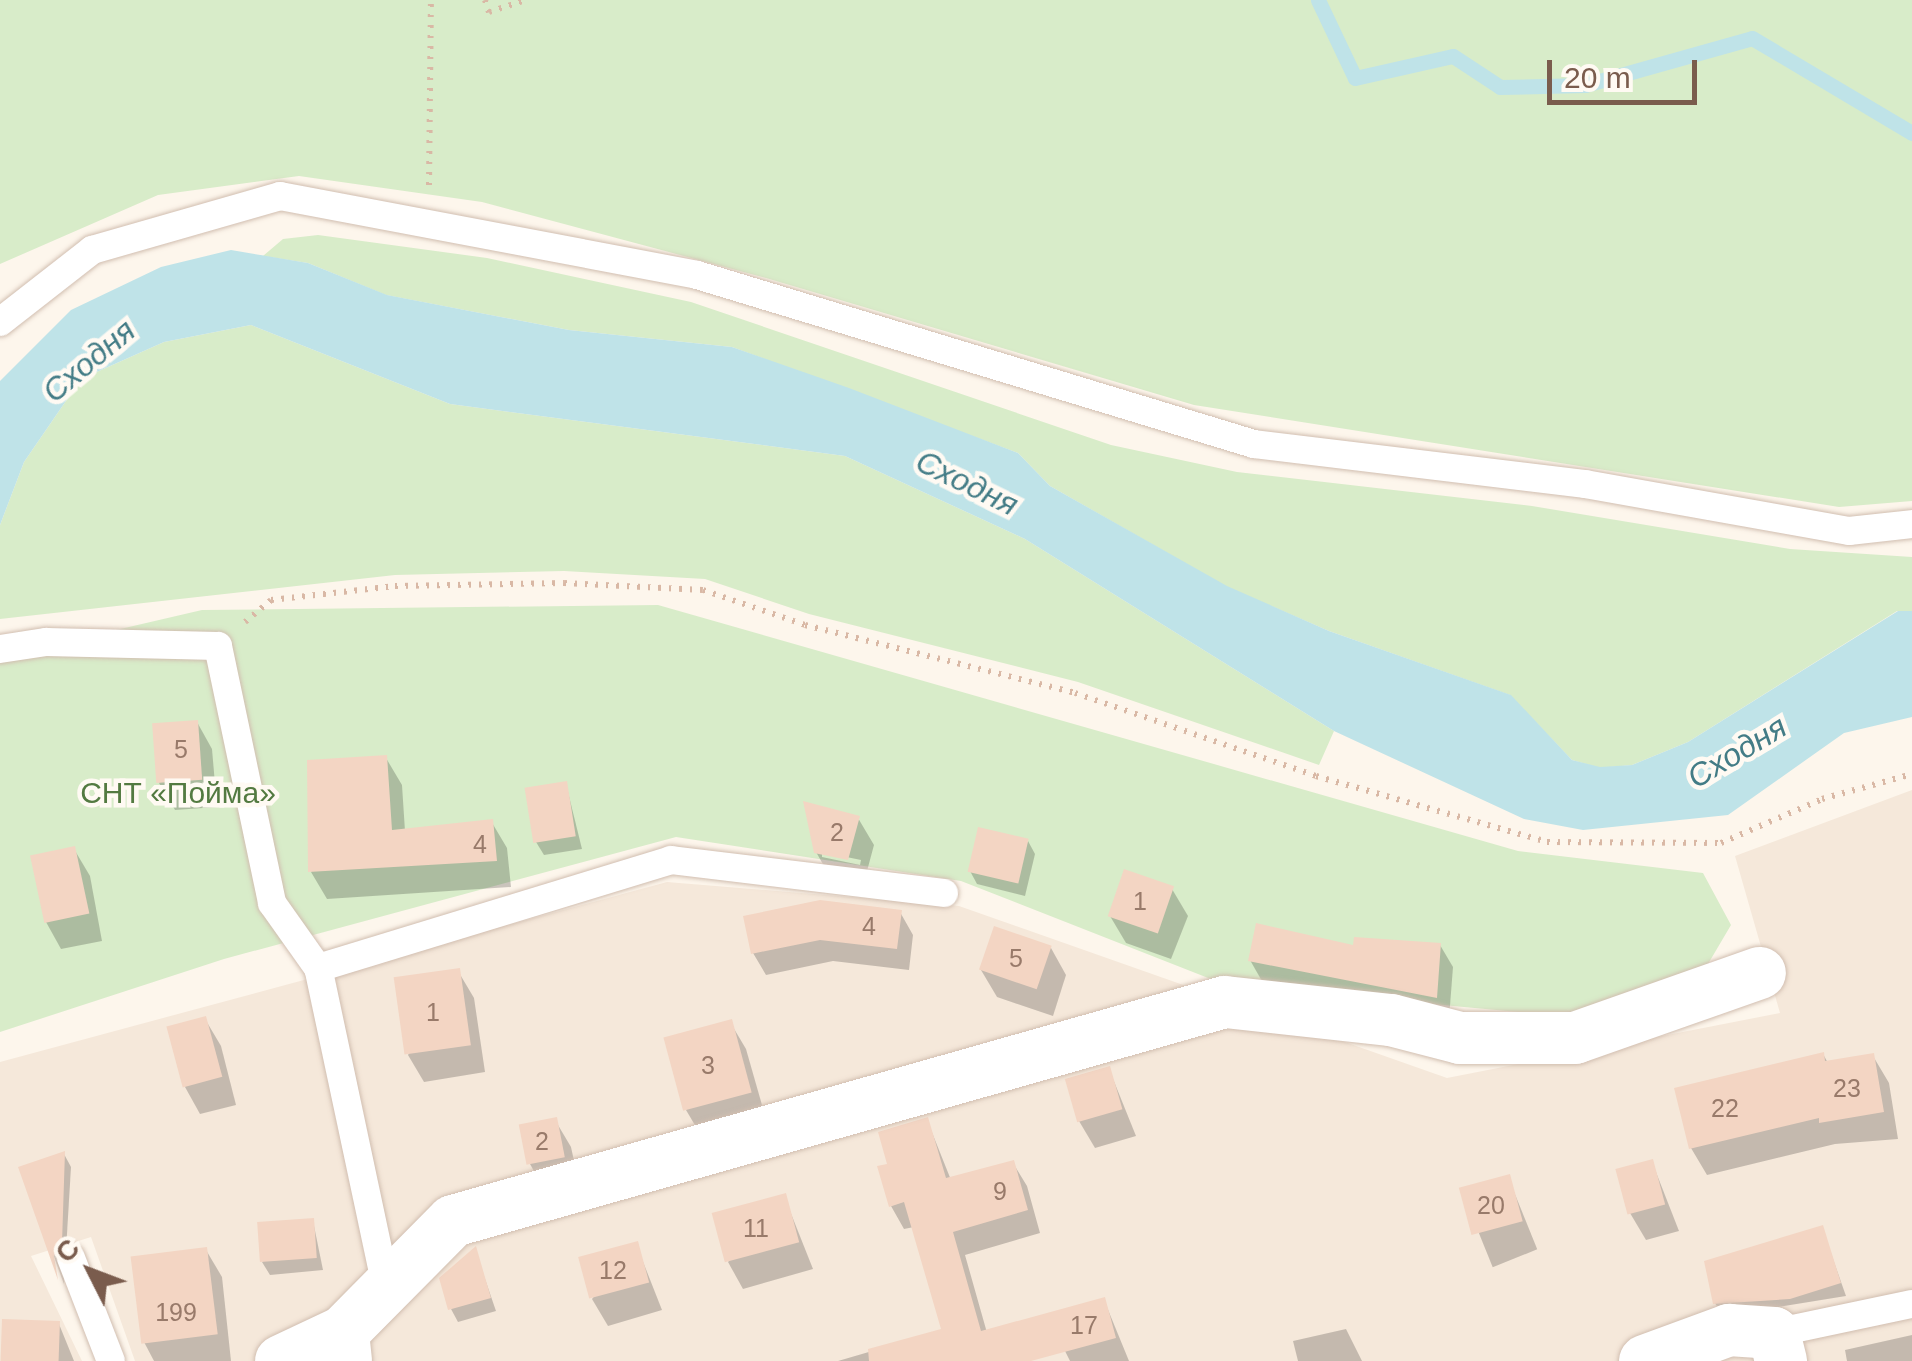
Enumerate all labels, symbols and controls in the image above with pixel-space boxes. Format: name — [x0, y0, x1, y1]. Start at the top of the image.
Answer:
scale bar — [1552, 40, 1702, 102]
text: 20 m — [1564, 61, 1631, 94]
water label: Сходня — [35, 311, 143, 411]
water label: Сходня — [910, 442, 1024, 524]
water label: Сходня — [1680, 707, 1794, 797]
house number: 5 — [174, 734, 188, 764]
park label: СНТ «Пойма» — [80, 775, 276, 811]
house number: 2 — [830, 817, 844, 847]
house number: 4 — [473, 829, 487, 859]
house number: 1 — [1133, 886, 1147, 916]
house number: 4 — [862, 911, 876, 941]
house number: 5 — [1009, 943, 1023, 973]
house number: 1 — [426, 997, 440, 1027]
house number: 3 — [701, 1050, 715, 1080]
house number: 23 — [1833, 1073, 1861, 1103]
house number: 22 — [1711, 1093, 1739, 1123]
house number: 2 — [535, 1126, 549, 1156]
house number: 9 — [993, 1176, 1007, 1206]
house number: 20 — [1477, 1190, 1505, 1220]
house number: 11 — [743, 1213, 769, 1243]
north arrow — [40, 1221, 140, 1321]
text: С — [49, 1233, 86, 1268]
house number: 12 — [599, 1255, 627, 1285]
house number: 199 — [155, 1297, 197, 1327]
house number: 17 — [1070, 1310, 1098, 1340]

